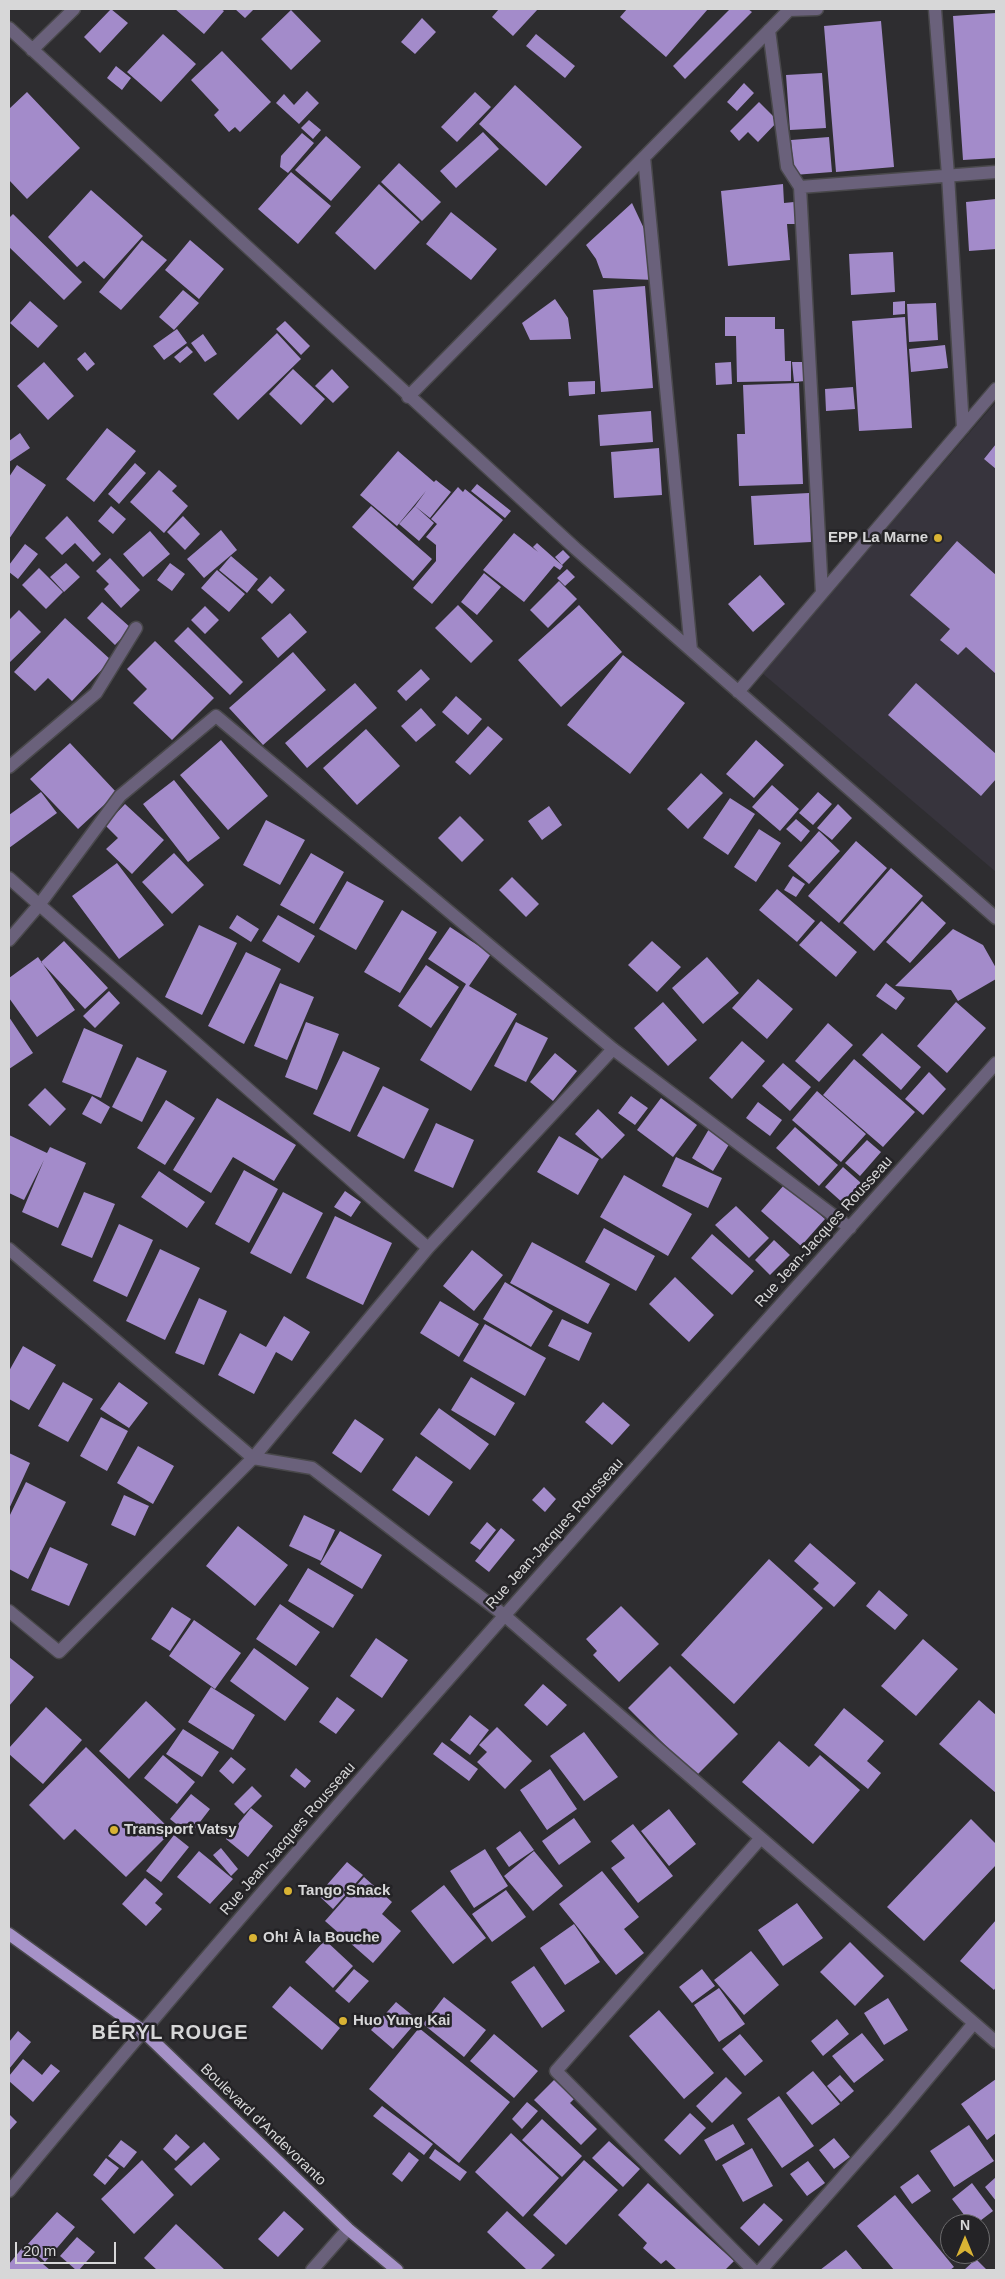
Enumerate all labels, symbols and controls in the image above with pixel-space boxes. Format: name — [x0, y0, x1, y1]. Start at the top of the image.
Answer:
place label: EPP La Marne — [828, 529, 928, 547]
marker: EPP La Marne — [932, 532, 944, 544]
street label: Rue Jean-Jacques Rousseau — [751, 1153, 897, 1311]
street label: Rue Jean-Jacques Rousseau — [482, 1455, 628, 1613]
street label: Rue Jean-Jacques Rousseau — [217, 1759, 359, 1919]
place label: Transport Vatsy — [124, 1821, 237, 1839]
marker: Transport Vatsy — [108, 1824, 120, 1836]
place label: Tango Snack — [298, 1882, 390, 1900]
marker: Tango Snack — [282, 1885, 294, 1897]
place label: Oh! À la Bouche — [263, 1929, 380, 1947]
marker: Oh! À la Bouche — [247, 1932, 259, 1944]
place label: Huo Yung Kai — [353, 2012, 450, 2030]
marker: Huo Yung Kai — [337, 2015, 349, 2027]
district label: BÉRYL ROUGE — [90, 2021, 250, 2045]
street label: Boulevard d'Andevoranto — [196, 2060, 330, 2190]
north arrow — [940, 2214, 990, 2264]
text: N — [960, 2217, 970, 2233]
scale bar — [18, 2232, 119, 2264]
text: 20 m — [23, 2242, 56, 2259]

